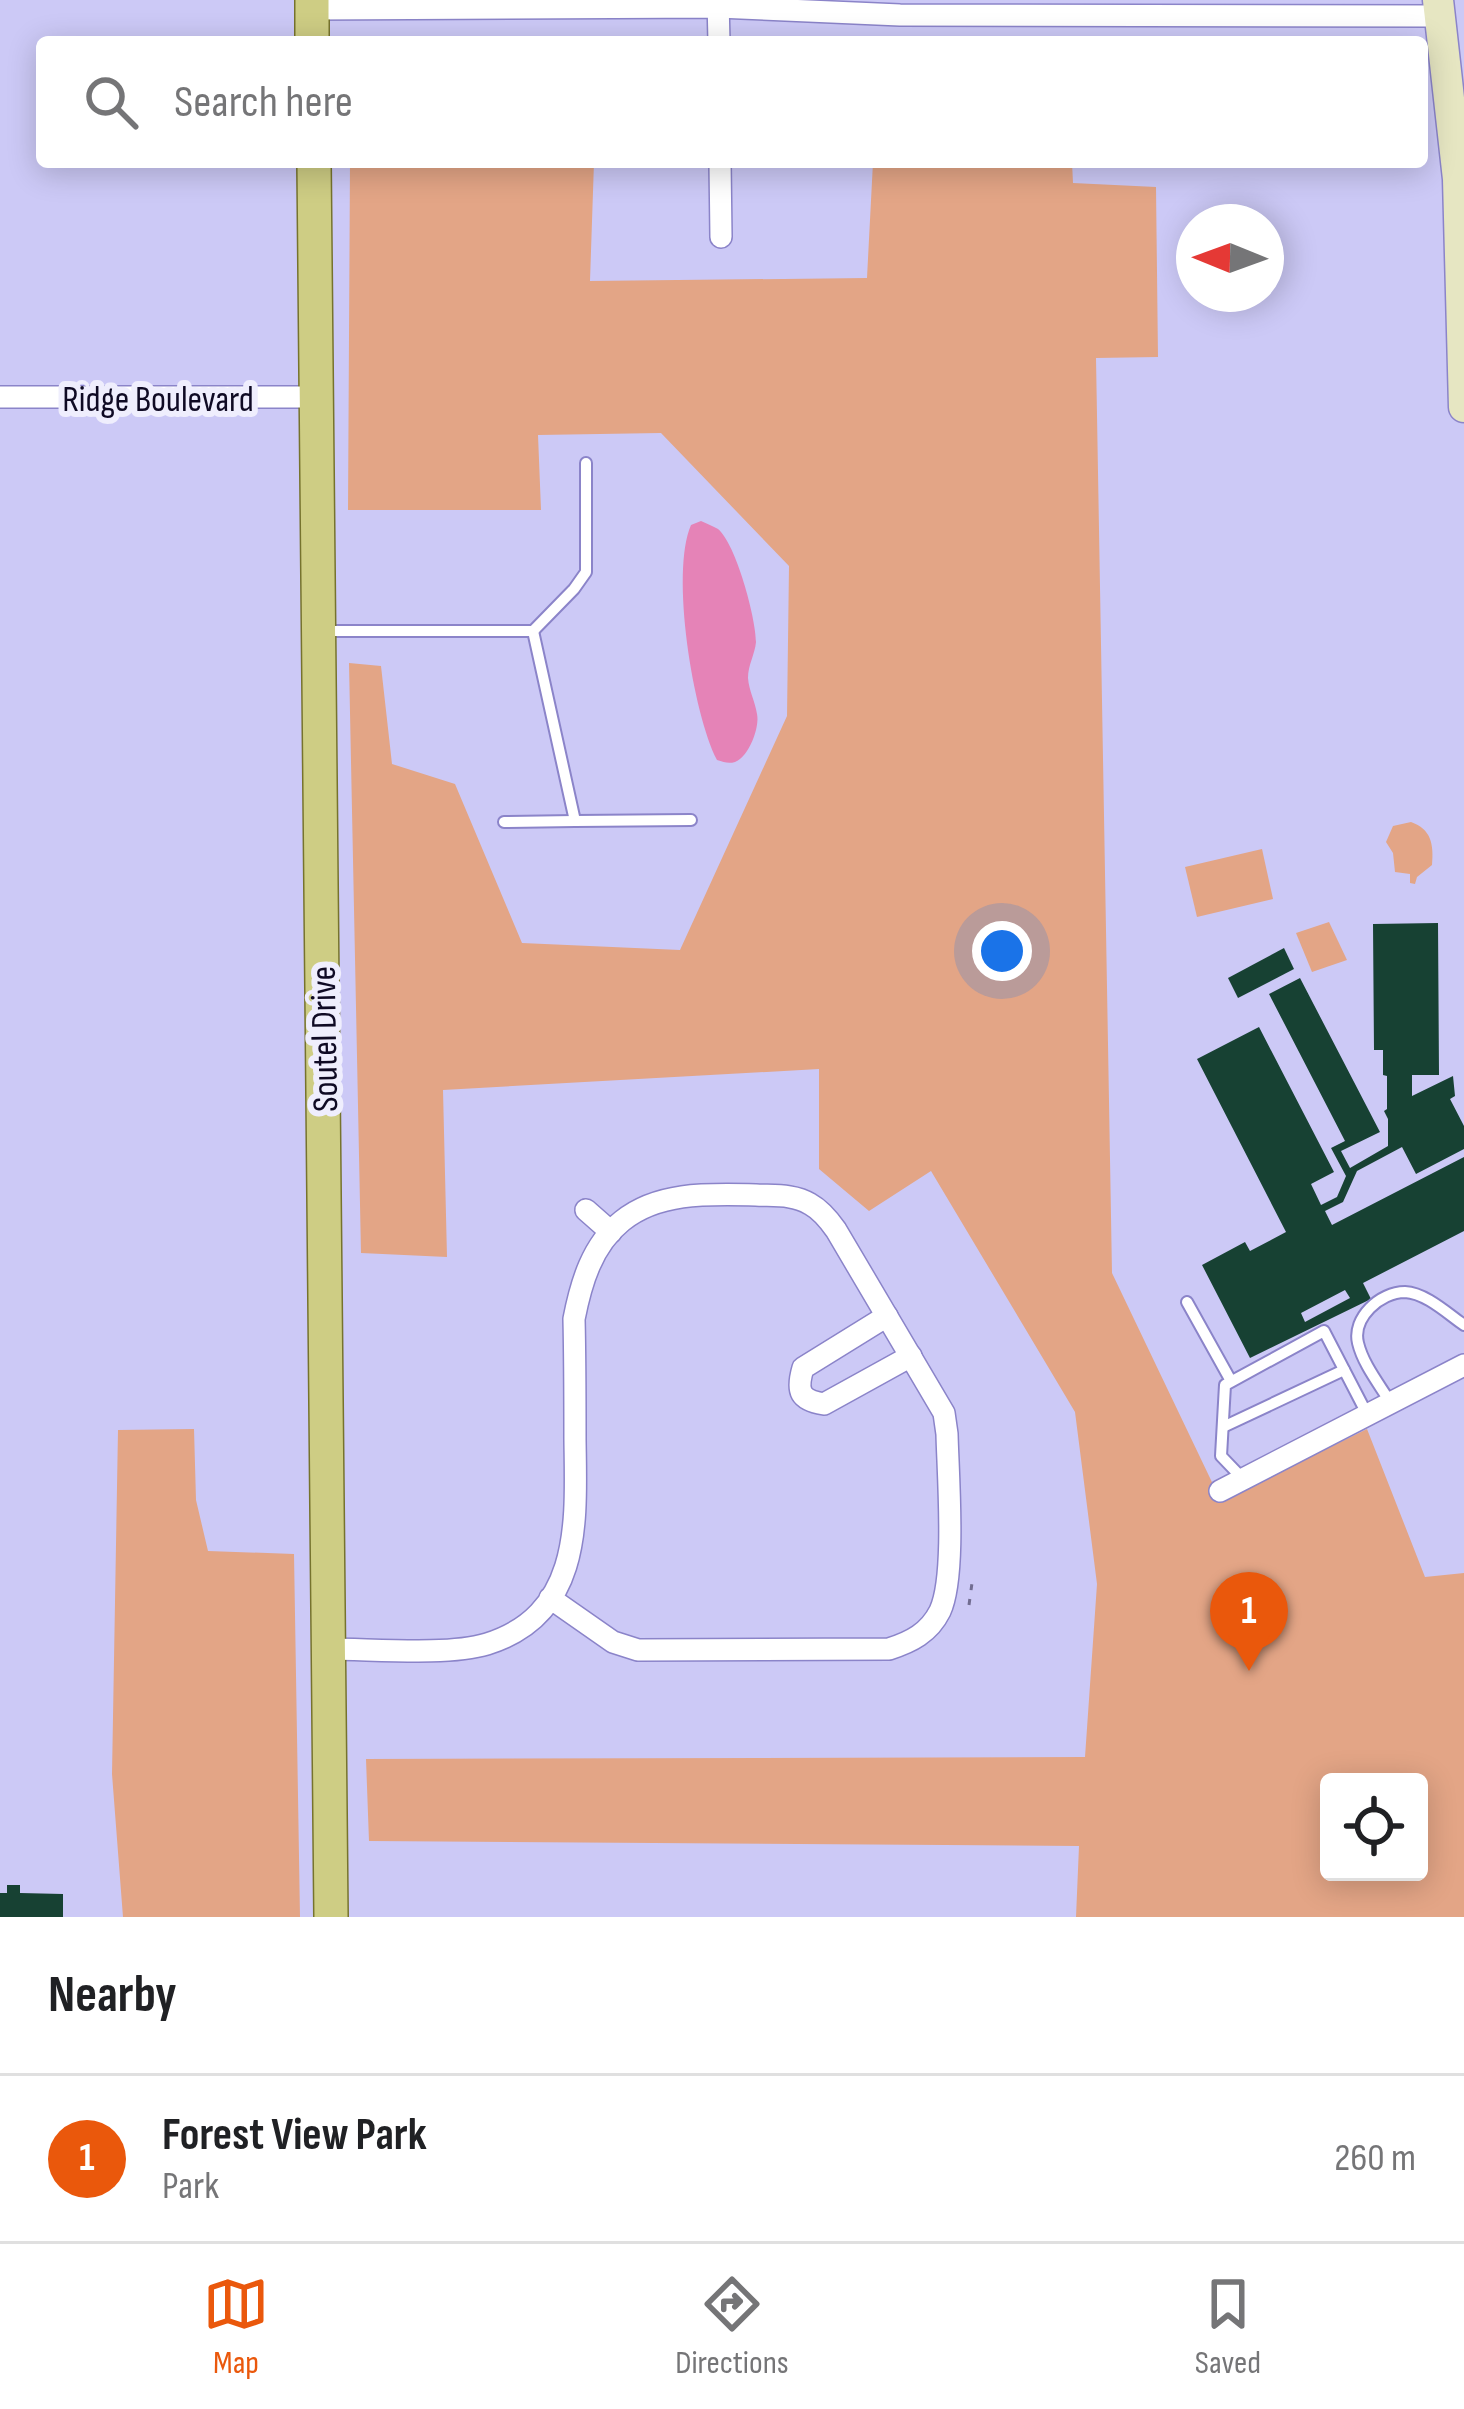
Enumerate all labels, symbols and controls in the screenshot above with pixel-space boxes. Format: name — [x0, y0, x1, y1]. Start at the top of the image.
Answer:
search box — [36, 36, 1428, 168]
icon: search — [78, 69, 144, 135]
text: Search here — [174, 75, 353, 130]
north arrow — [1176, 204, 1284, 312]
street label: Ridge Boulevard — [62, 379, 254, 422]
your location — [972, 921, 1032, 981]
street label: Soutel Drive — [303, 966, 348, 1112]
pin: 1 — [1210, 1572, 1288, 1671]
map controls — [1320, 1773, 1428, 1881]
button: locate — [1320, 1773, 1428, 1881]
text: Nearby — [48, 1965, 177, 2026]
text: Forest View Park — [162, 2108, 427, 2163]
text: 1 — [79, 2135, 95, 2182]
text: 260 m — [1334, 2135, 1416, 2182]
text: Park — [162, 2163, 219, 2210]
tab: Map — [203, 2271, 269, 2383]
tab: Directions — [675, 2271, 789, 2383]
tab: Saved — [1195, 2271, 1261, 2383]

